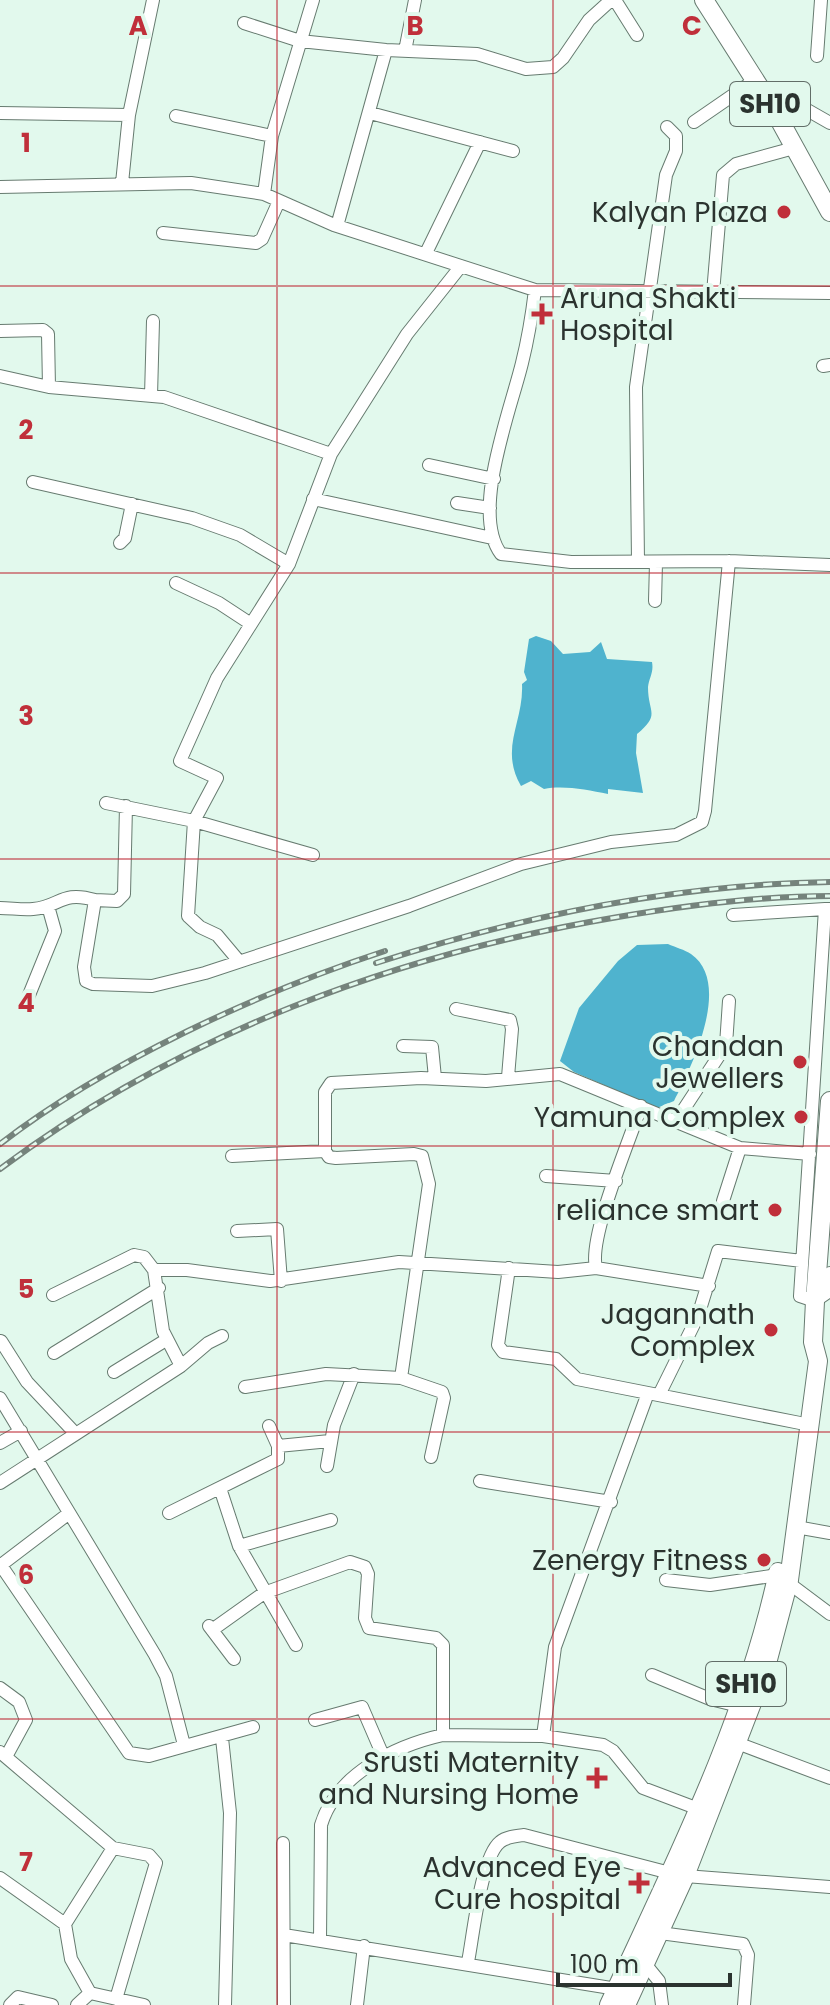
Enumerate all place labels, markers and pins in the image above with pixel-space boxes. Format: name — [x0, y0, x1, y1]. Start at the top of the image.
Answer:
place label: Kalyan Plaza — [592, 193, 768, 232]
marker: Kalyan Plaza — [775, 203, 793, 221]
place label: Aruna Shakti Hospital — [560, 279, 736, 350]
marker: Aruna Shakti Hospital — [531, 303, 553, 325]
place label: Chandan Jewellers — [652, 1027, 784, 1098]
marker: Chandan Jewellers — [791, 1053, 809, 1071]
place label: Yamuna Complex — [534, 1098, 786, 1137]
marker: Yamuna Complex — [792, 1108, 810, 1126]
place label: reliance smart — [556, 1191, 759, 1230]
marker: reliance smart — [766, 1201, 784, 1219]
place label: Jagannath Complex — [600, 1295, 756, 1366]
marker: Jagannath Complex — [762, 1321, 780, 1339]
place label: Zenergy Fitness — [532, 1541, 748, 1580]
marker: Zenergy Fitness — [755, 1551, 773, 1569]
place label: Srusti Maternity and Nursing Home — [318, 1743, 579, 1814]
marker: Srusti Maternity and Nursing Home — [586, 1767, 608, 1789]
place label: Advanced Eye Cure hospital — [422, 1848, 621, 1919]
marker: Advanced Eye Cure hospital — [628, 1872, 650, 1894]

